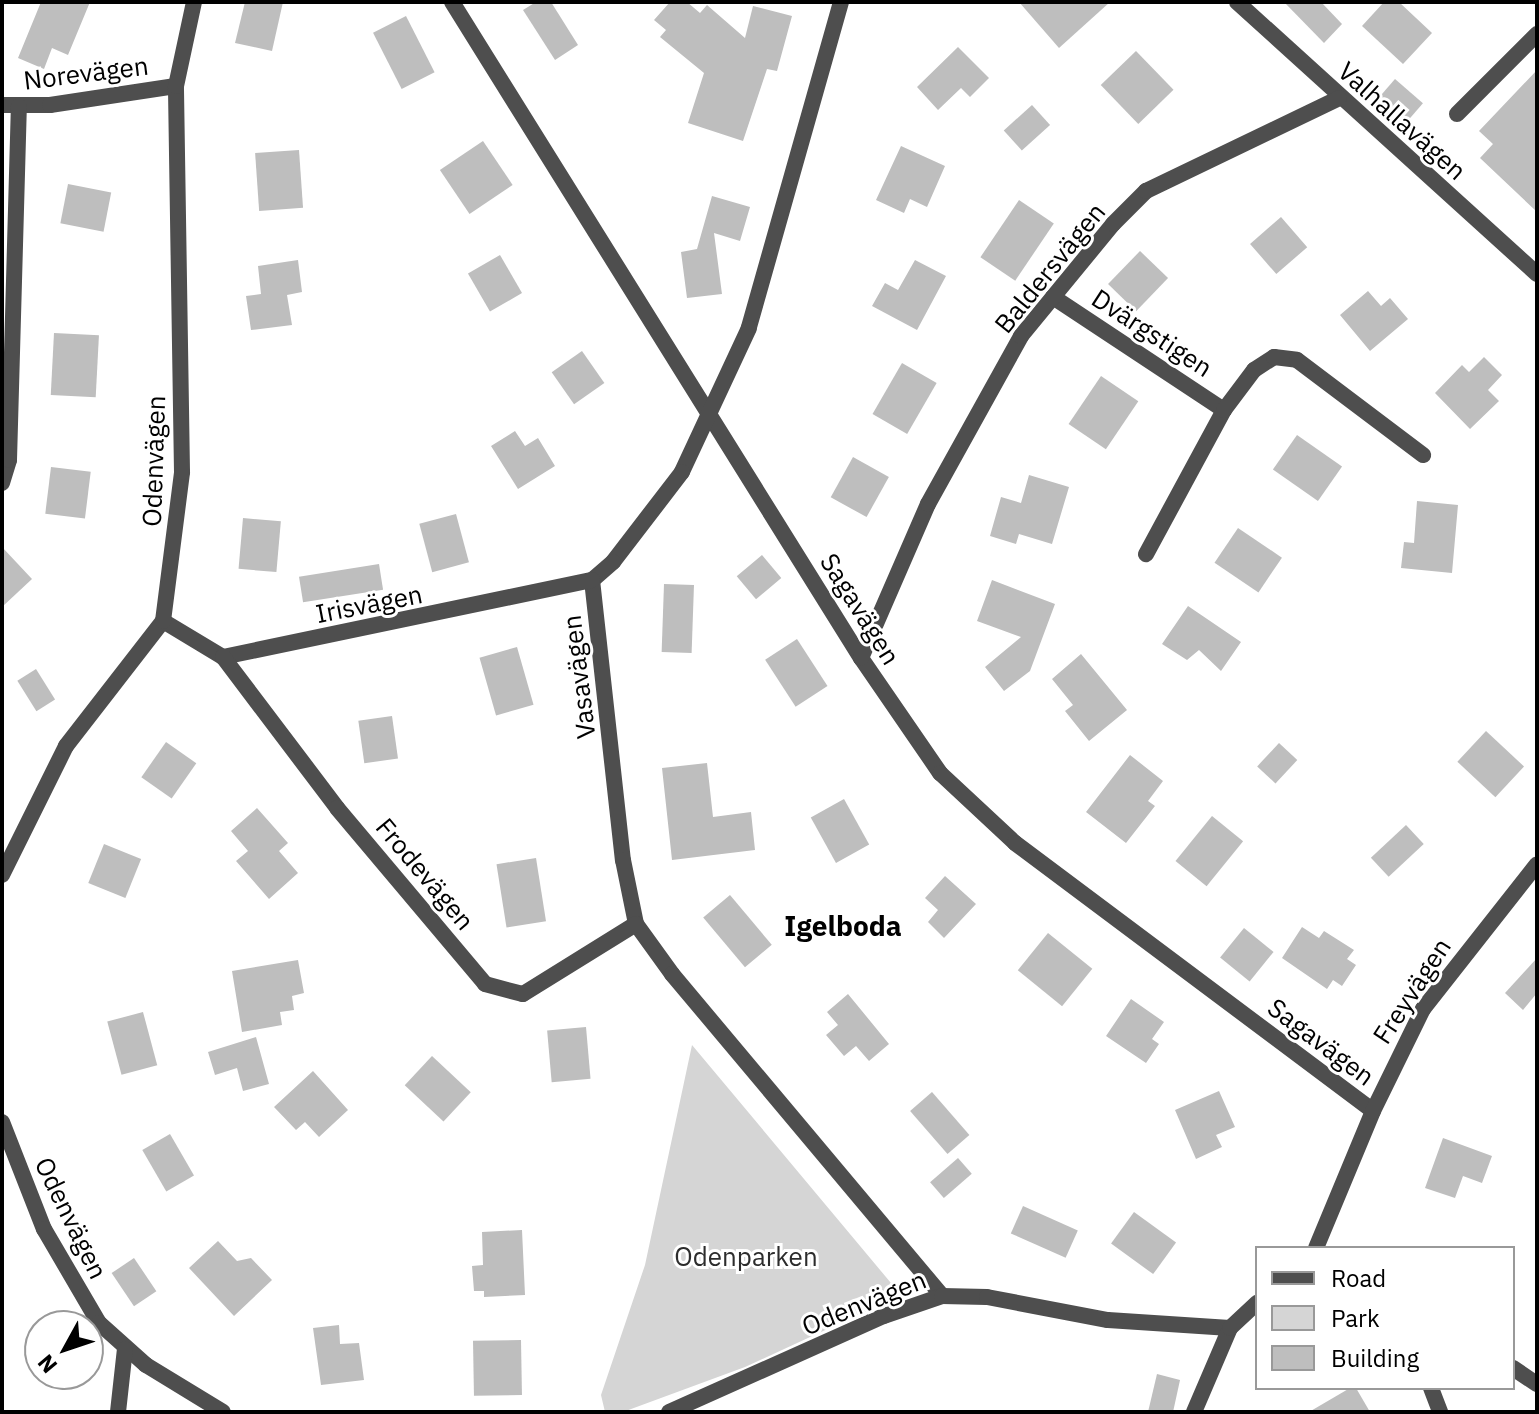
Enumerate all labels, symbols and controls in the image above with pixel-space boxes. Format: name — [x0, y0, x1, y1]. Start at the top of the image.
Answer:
street label: Norevägen — [22, 50, 150, 96]
street label: Valhallavägen — [1332, 55, 1472, 187]
street label: Baldersvägen — [988, 197, 1112, 339]
street label: Dvärgstigen — [1086, 283, 1218, 383]
street label: Odenvägen — [136, 395, 172, 527]
street label: Sagavägen — [814, 548, 906, 670]
street label: Irisvägen — [313, 578, 425, 630]
street label: Vasavägen — [556, 613, 602, 741]
street label: Frodevägen — [369, 812, 481, 936]
district label: Igelboda — [784, 909, 902, 943]
street label: Freyvägen — [1366, 932, 1458, 1050]
street label: Sagavägen — [1262, 992, 1380, 1092]
street label: Odenvägen — [28, 1152, 114, 1284]
park label: Odenparken — [674, 1241, 818, 1273]
legend — [1255, 1246, 1515, 1390]
text: Road — [1331, 1262, 1386, 1294]
street label: Odenvägen — [797, 1264, 931, 1342]
text: Park — [1331, 1302, 1380, 1334]
north arrow — [24, 1310, 104, 1390]
text: Building — [1331, 1342, 1419, 1374]
text: N — [31, 1349, 63, 1380]

